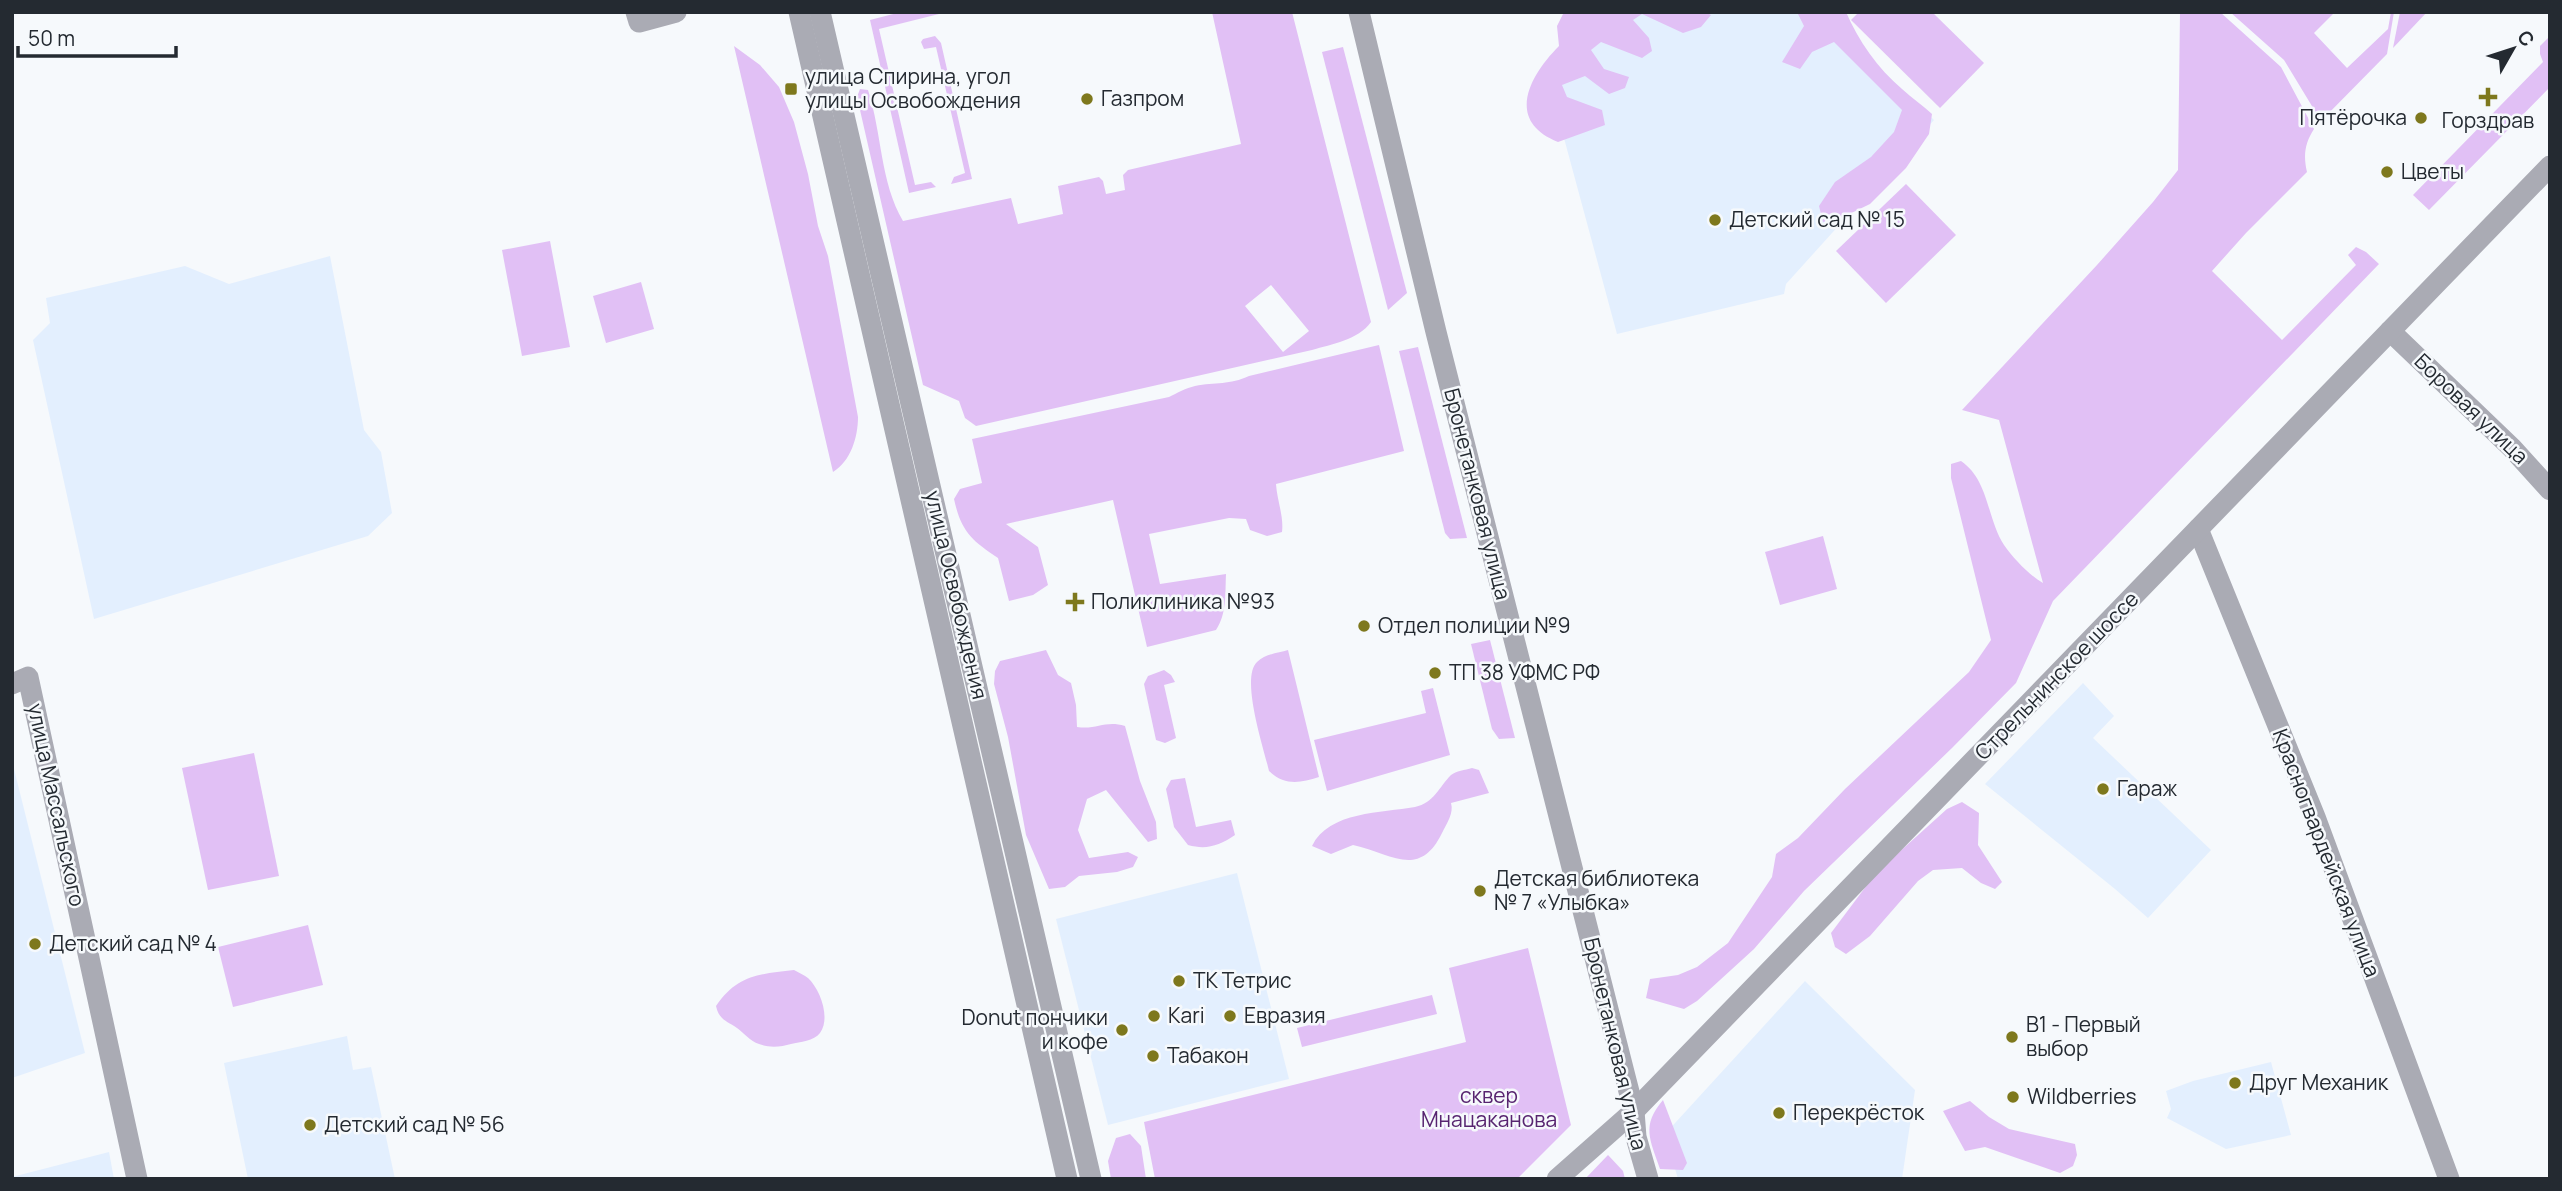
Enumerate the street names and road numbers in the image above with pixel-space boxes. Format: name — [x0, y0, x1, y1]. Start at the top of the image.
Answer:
street label: Боровая улица — [2409, 347, 2535, 470]
street label: Бронетанковая улица — [1438, 385, 1518, 602]
street label: улица Освобождения — [919, 488, 995, 702]
street label: Стрельнинское шоссе — [1968, 585, 2144, 766]
street label: улица Массальского — [22, 701, 92, 909]
street label: Красногвардейская улица — [2267, 725, 2387, 981]
street label: Бронетанковая улица — [1578, 935, 1654, 1153]

